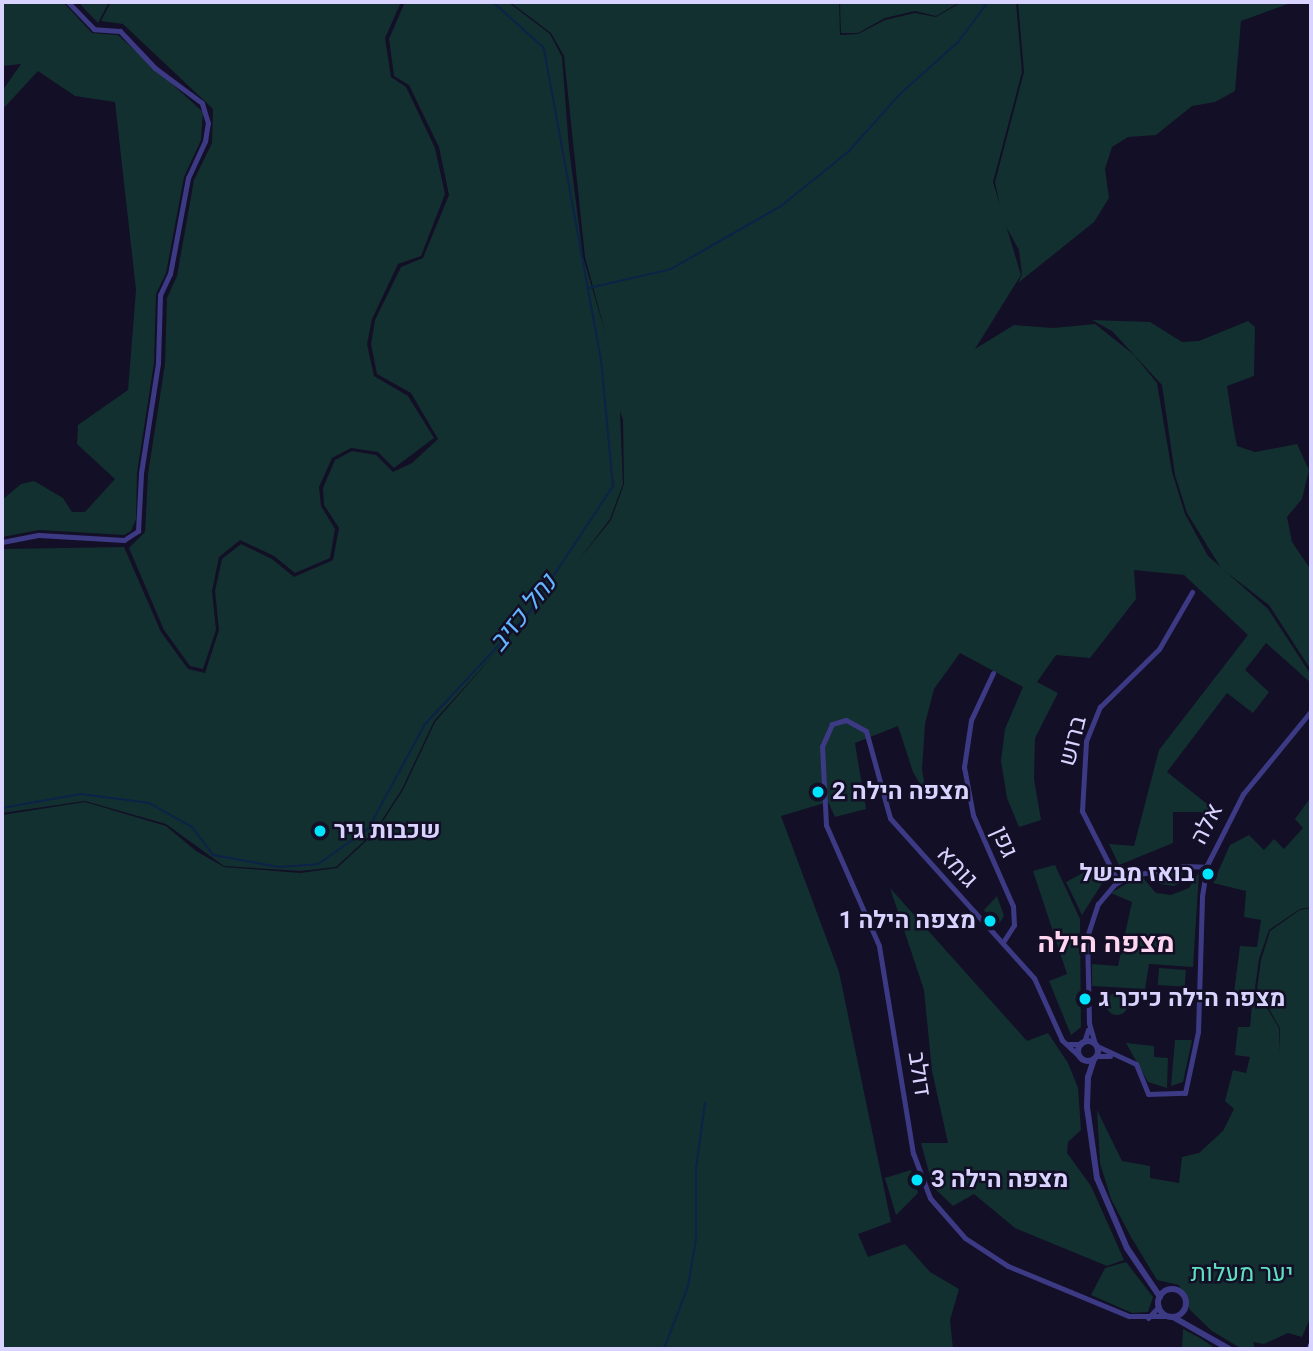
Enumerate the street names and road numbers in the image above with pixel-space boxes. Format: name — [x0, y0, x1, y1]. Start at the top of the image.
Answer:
street label: ברוש — [1053, 713, 1093, 769]
street label: אלה — [1185, 799, 1229, 849]
street label: גפן — [984, 822, 1024, 862]
street label: גומא — [930, 840, 984, 894]
street label: דולב — [901, 1050, 937, 1098]

